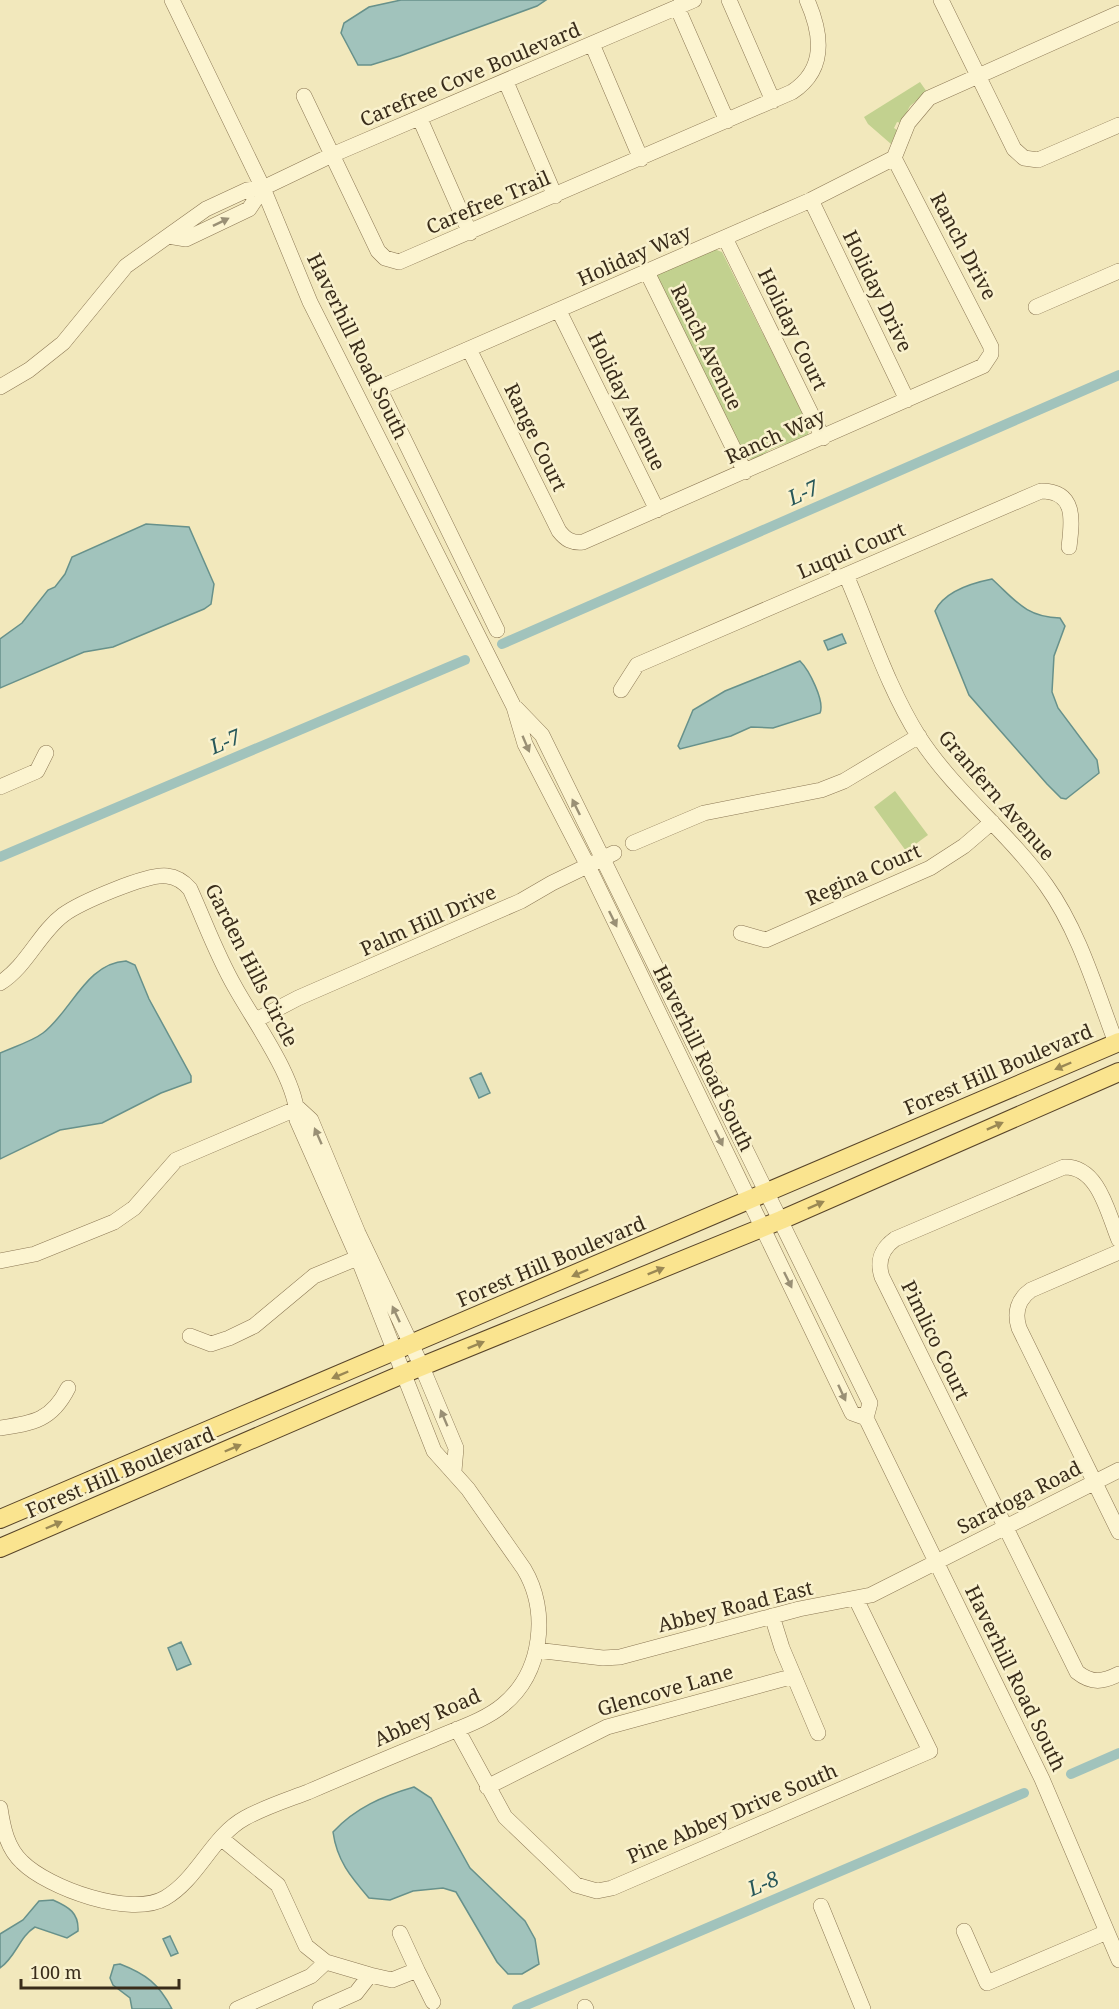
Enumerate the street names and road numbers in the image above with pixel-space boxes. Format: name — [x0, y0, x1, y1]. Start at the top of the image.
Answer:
street label: Carefree Cove Boulevard — [356, 15, 584, 133]
street label: Carefree Trail — [422, 164, 554, 240]
street label: Ranch Drive — [924, 188, 1004, 304]
street label: Holiday Way — [573, 218, 696, 292]
street label: Holiday Drive — [837, 226, 919, 356]
street label: Haverhill Road South — [301, 249, 415, 444]
street label: Holiday Court — [752, 263, 834, 395]
street label: Ranch Avenue — [665, 280, 749, 414]
street label: Holiday Avenue — [582, 327, 672, 475]
street label: Range Court — [498, 379, 574, 495]
street label: Ranch Way — [721, 402, 830, 470]
street label: Luqui Court — [793, 515, 909, 585]
street label: Granfern Avenue — [933, 724, 1061, 866]
street label: Regina Court — [801, 837, 925, 911]
street label: Palm Hill Drive — [356, 878, 500, 962]
street label: Garden Hills Circle — [199, 879, 305, 1051]
street label: Haverhill Road South — [647, 961, 761, 1156]
street label: Forest Hill Boulevard — [900, 1017, 1096, 1121]
street label: Forest Hill Boulevard — [453, 1209, 649, 1313]
street label: Pimlico Court — [895, 1276, 977, 1404]
street label: Forest Hill Boulevard — [22, 1420, 218, 1524]
street label: Saratoga Road — [952, 1454, 1086, 1540]
street label: Abbey Road East — [655, 1574, 815, 1638]
street label: Haverhill Road South — [959, 1581, 1073, 1776]
street label: Glencove Lane — [594, 1658, 736, 1722]
street label: Abbey Road — [369, 1681, 485, 1753]
street label: Pine Abbey Drive South — [623, 1756, 841, 1870]

